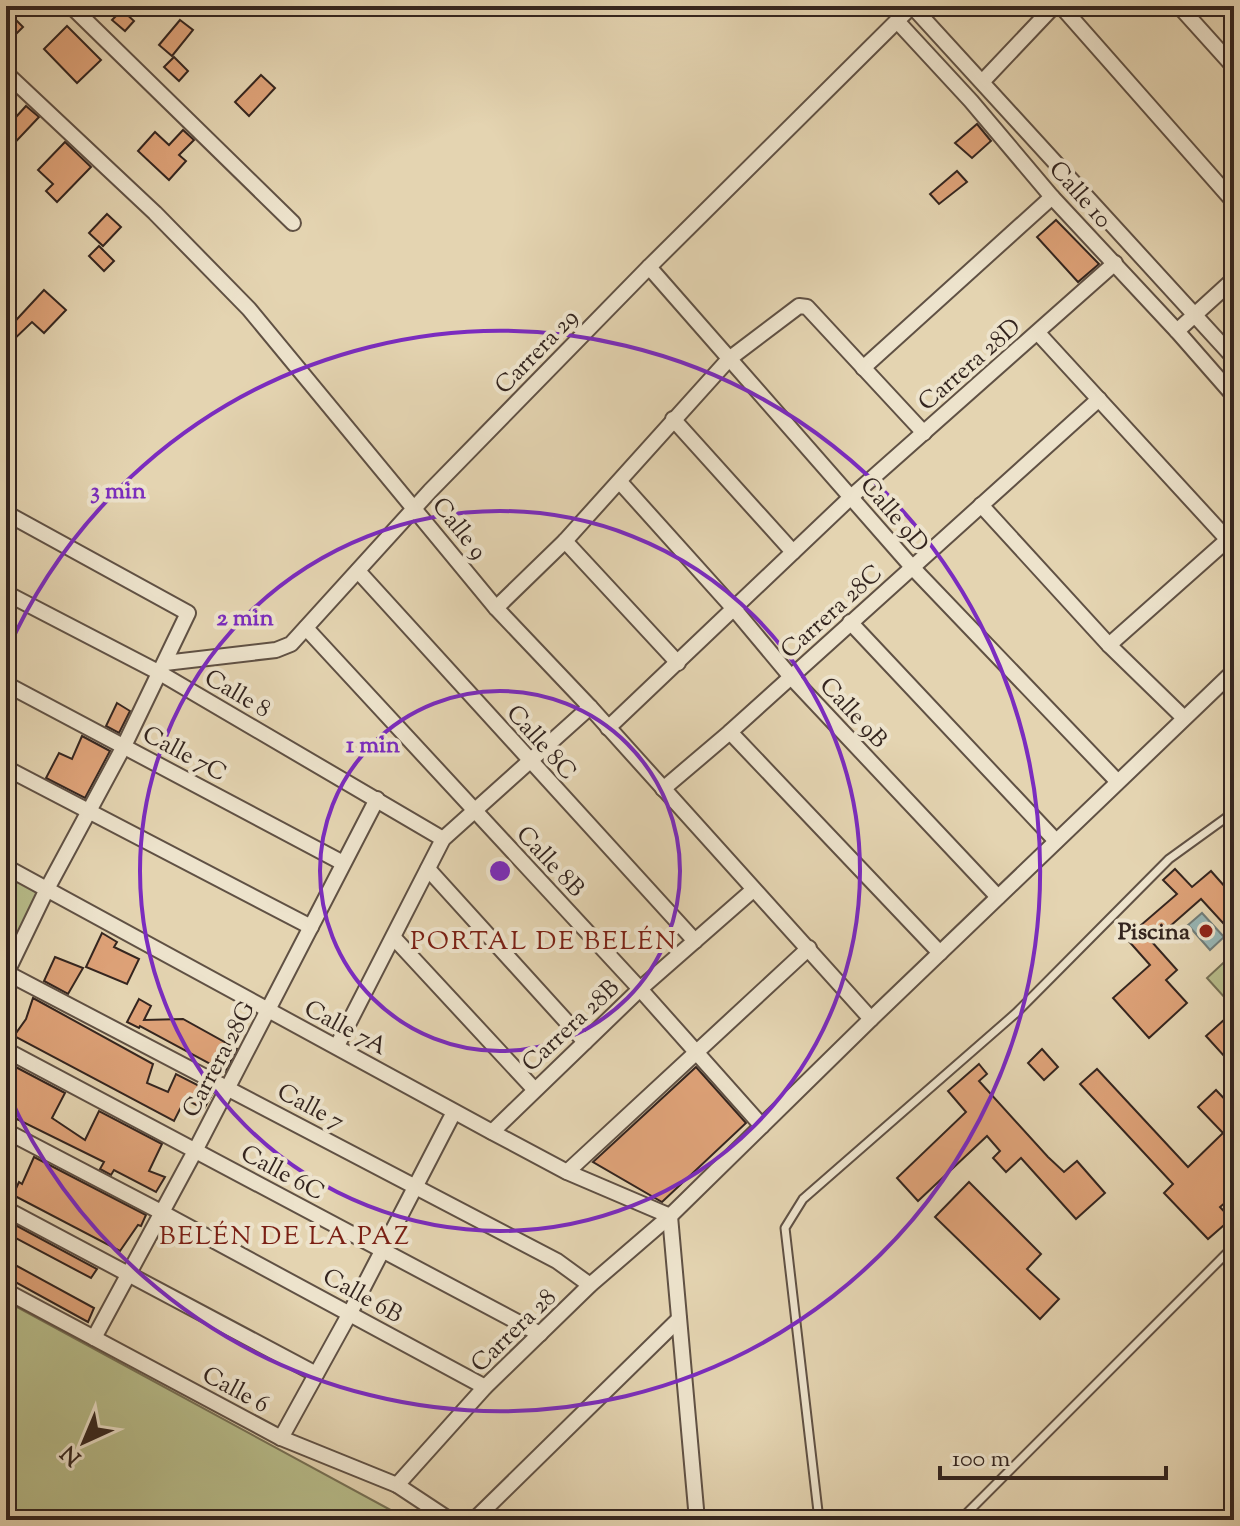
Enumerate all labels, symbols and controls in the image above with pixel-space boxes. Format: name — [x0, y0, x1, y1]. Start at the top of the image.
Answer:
street label: Calle 10 — [1040, 154, 1119, 236]
street label: Carrera 29 — [488, 302, 587, 403]
street label: Carrera 28D — [911, 311, 1029, 420]
street label: Calle 9D — [851, 470, 936, 561]
text: 3 min — [90, 475, 147, 509]
street label: Calle 9 — [423, 491, 494, 568]
street label: Carrera 28C — [774, 557, 891, 668]
text: 2 min — [216, 602, 274, 636]
street label: Calle 8 — [198, 662, 276, 727]
street label: Calle 9B — [811, 670, 894, 757]
street label: Calle 8C — [497, 698, 584, 788]
street label: Calle 7C — [136, 718, 232, 791]
text: 1 min — [346, 729, 401, 763]
street label: Calle 8B — [508, 819, 592, 906]
centre of rings — [486, 857, 514, 885]
place label: Piscina — [1118, 916, 1191, 950]
marker: Piscina — [1197, 922, 1215, 940]
district label: PORTAL DE BELÉN — [410, 924, 678, 961]
street label: Carrera 28B — [515, 972, 628, 1081]
street label: Calle 7A — [298, 993, 393, 1065]
street label: Carrera 28G — [175, 996, 265, 1124]
street label: Calle 7 — [270, 1076, 350, 1140]
street label: Calle 6C — [234, 1137, 330, 1210]
district label: BELÉN DE LA PAZ — [159, 1219, 411, 1256]
street label: Calle 6B — [316, 1261, 408, 1333]
street label: Carrera 28 — [464, 1282, 565, 1381]
street label: Calle 6 — [196, 1359, 275, 1423]
north arrow — [44, 1402, 124, 1482]
scale bar — [940, 1430, 1166, 1480]
text: N — [54, 1436, 90, 1472]
text: 100 m — [952, 1443, 1010, 1477]

